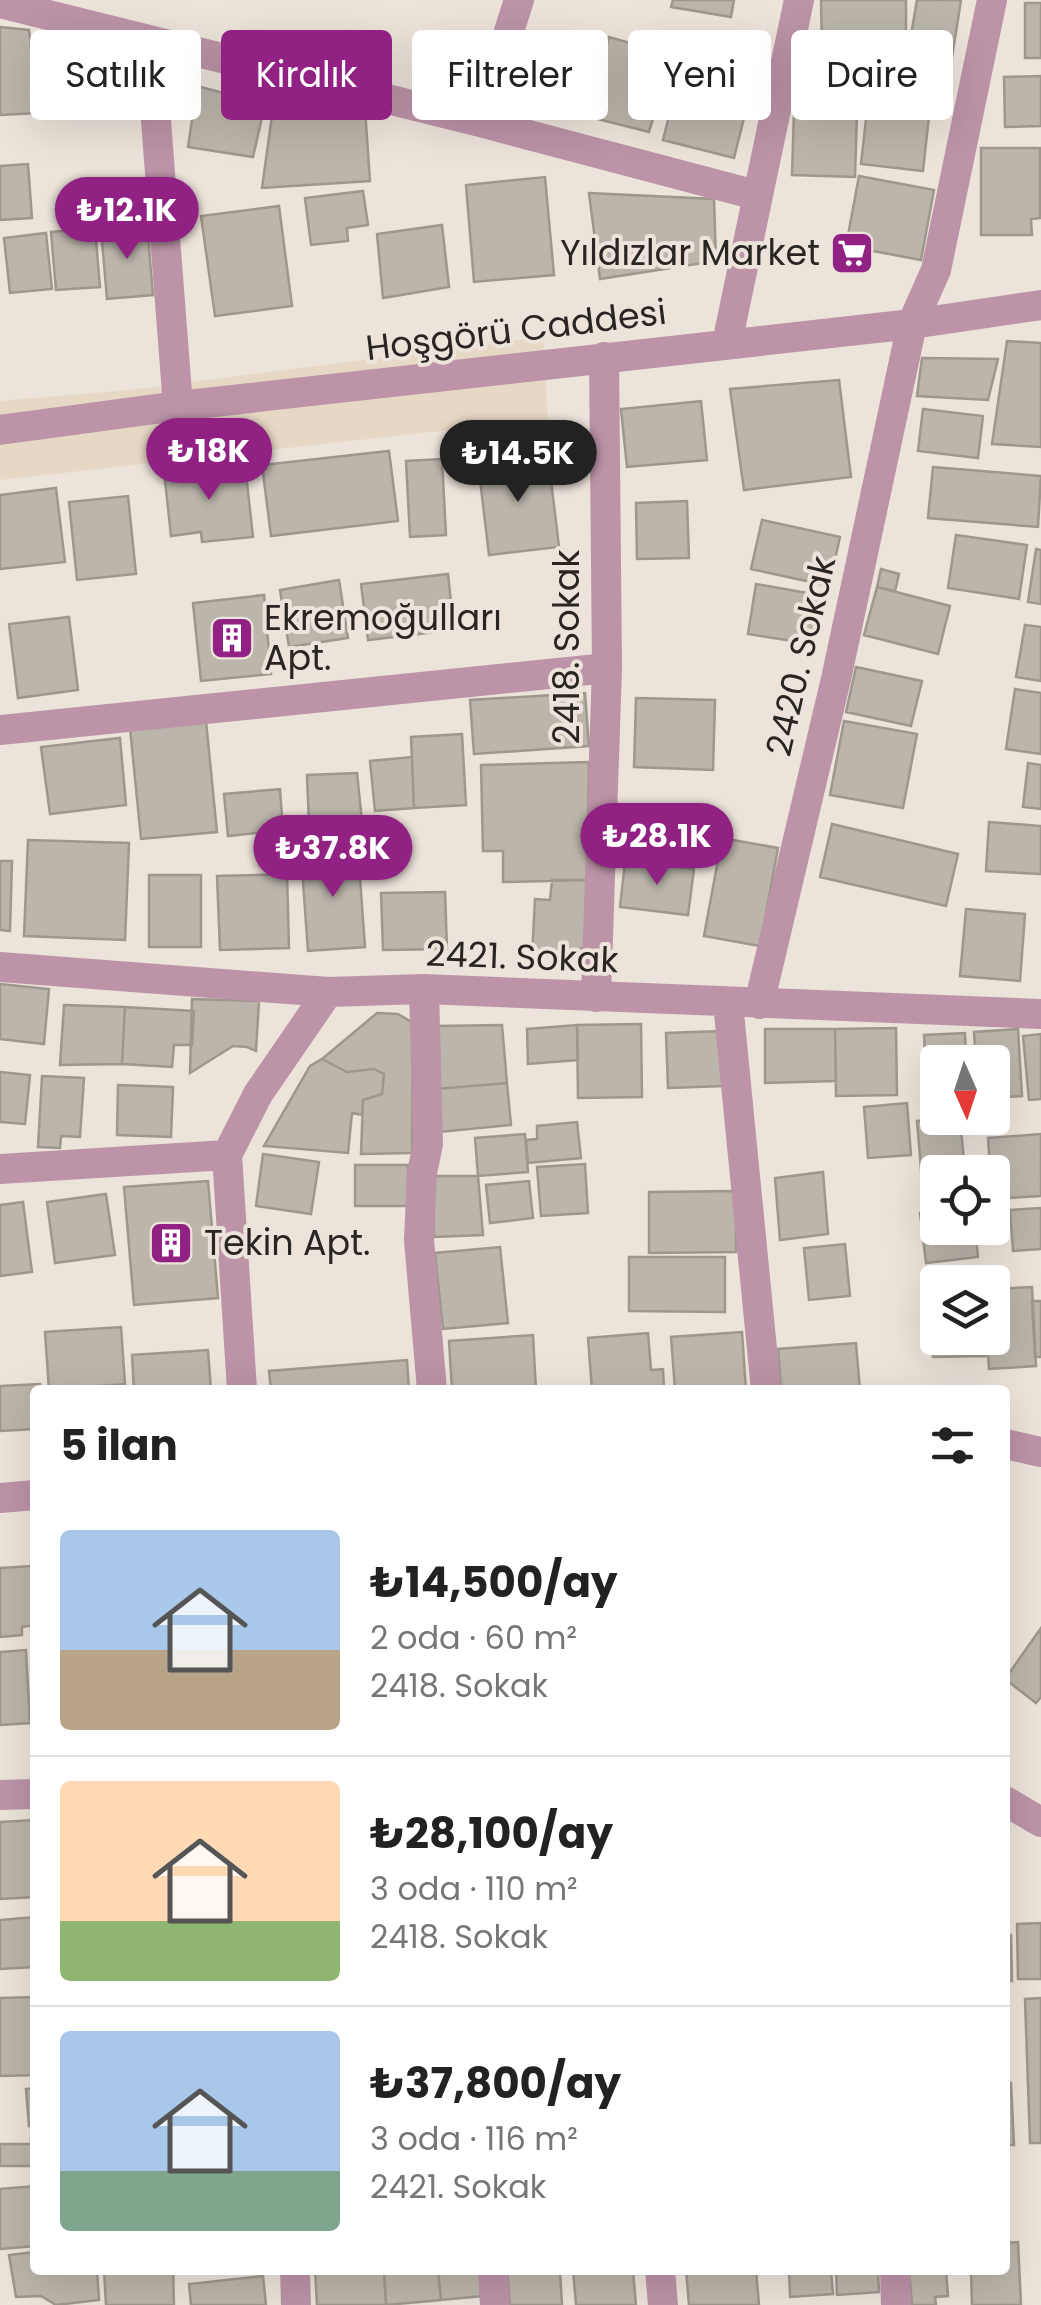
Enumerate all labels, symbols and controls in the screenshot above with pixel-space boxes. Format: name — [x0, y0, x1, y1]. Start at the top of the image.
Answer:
chip: Satılık — [30, 30, 201, 120]
chip: Kiralık — [221, 30, 392, 120]
chip: Filtreler — [412, 30, 608, 120]
chip: Yeni — [628, 30, 771, 120]
chip: Daire — [791, 30, 953, 120]
pin: ₺12.1K — [46, 177, 208, 262]
text: ₺12.1K — [77, 187, 177, 232]
place label: Yıldızlar Market — [560, 228, 820, 277]
supermarket icon: Yıldızlar Market — [829, 230, 875, 276]
street label: Hoşgörü Caddesi — [363, 287, 669, 372]
pin: ₺18K — [150, 418, 268, 503]
pin: ₺14.5K — [437, 420, 599, 505]
text: ₺18K — [168, 428, 250, 473]
text: ₺14.5K — [462, 430, 574, 475]
street label: 2418. Sokak — [542, 550, 591, 744]
street label: 2420. Sokak — [754, 551, 847, 761]
place label: Ekremoğulları Apt. — [264, 593, 502, 682]
building icon: Ekremoğulları Apt. — [209, 615, 255, 661]
pin: ₺28.1K — [576, 803, 738, 888]
text: ₺28.1K — [602, 813, 712, 858]
pin: ₺37.8K — [252, 815, 414, 900]
text: ₺37.8K — [275, 825, 391, 870]
street label: 2421. Sokak — [425, 929, 619, 984]
north arrow — [920, 1045, 1010, 1135]
map controls — [920, 1045, 1010, 1355]
button: locate — [920, 1155, 1010, 1245]
place label: Tekin Apt. — [204, 1218, 370, 1267]
building icon: Tekin Apt. — [148, 1220, 194, 1266]
button: layers — [920, 1265, 1010, 1355]
text: 5 ilan — [60, 1416, 178, 1475]
icon: filters — [925, 1418, 980, 1473]
text: ₺14,500/ay — [370, 1553, 617, 1612]
icon: home — [140, 1570, 260, 1690]
text: 2 oda · 60 m² — [370, 1615, 577, 1660]
text: 2418. Sokak — [370, 1663, 548, 1708]
text: ₺28,100/ay — [370, 1804, 613, 1863]
icon: home — [140, 1821, 260, 1941]
text: 3 oda · 110 m² — [370, 1866, 578, 1911]
text: 2418. Sokak — [370, 1914, 548, 1959]
text: ₺37,800/ay — [370, 2054, 621, 2113]
icon: home — [140, 2071, 260, 2191]
text: 3 oda · 116 m² — [370, 2116, 578, 2161]
text: 2421. Sokak — [370, 2164, 546, 2209]

